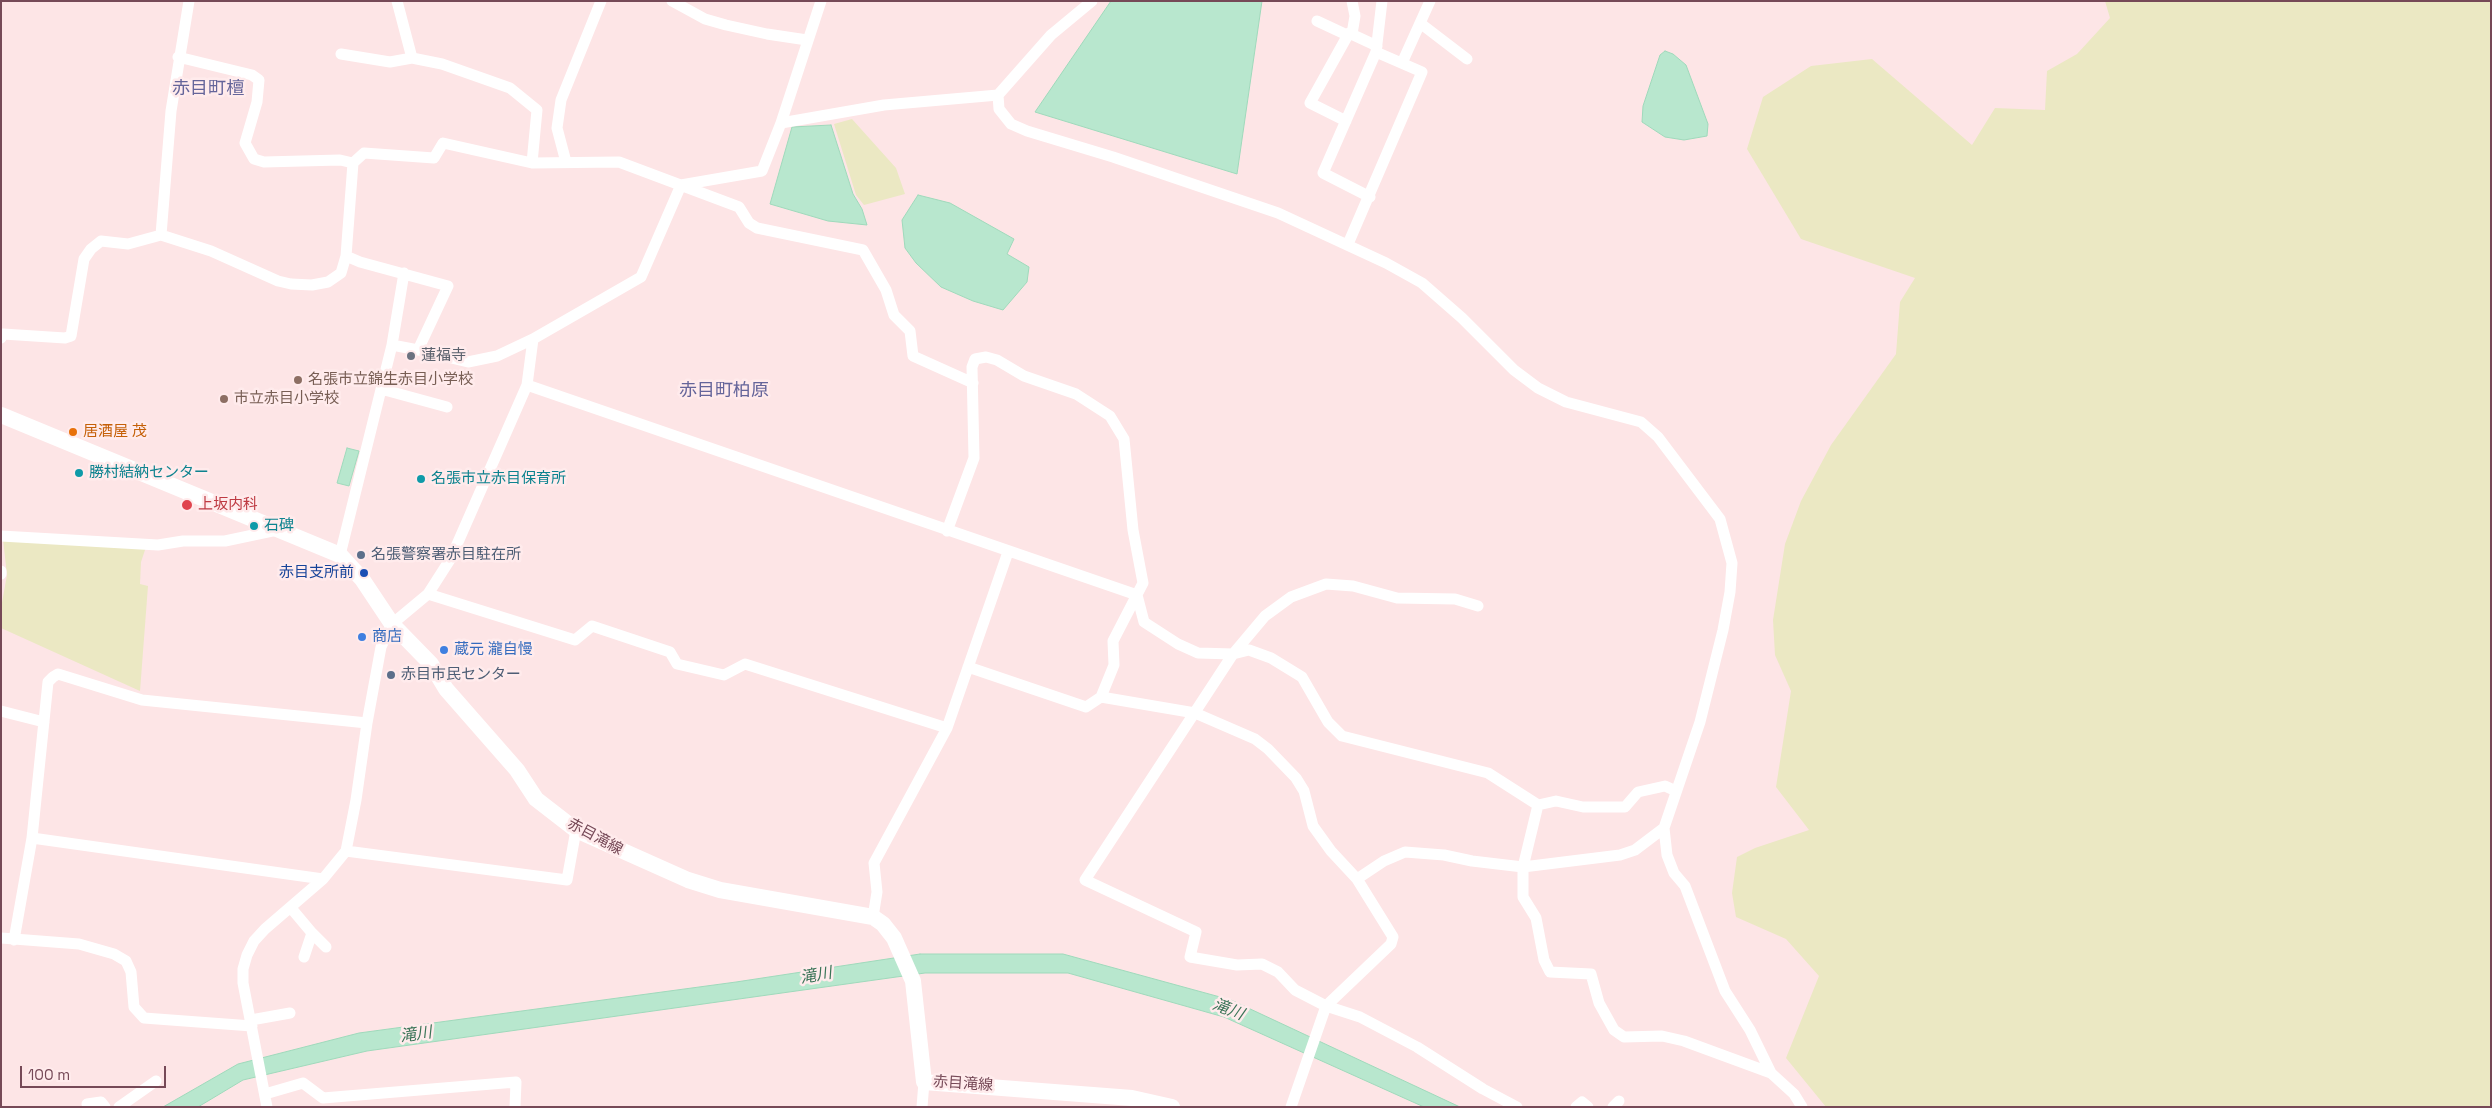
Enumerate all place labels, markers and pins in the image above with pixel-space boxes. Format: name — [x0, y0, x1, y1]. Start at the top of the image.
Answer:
place label: 蓮福寺 — [421, 347, 466, 365]
marker: 蓮福寺 — [405, 350, 417, 362]
place label: 名張市立錦生赤目小学校 — [308, 371, 473, 389]
marker: 名張市立錦生赤目小学校 — [292, 374, 304, 386]
place label: 市立赤目小学校 — [234, 390, 339, 408]
marker: 市立赤目小学校 — [218, 393, 230, 405]
place label: 居酒屋 茂 — [83, 423, 147, 441]
marker: 居酒屋 茂 — [67, 426, 79, 438]
place label: 勝村結納センター — [89, 464, 209, 482]
marker: 勝村結納センター — [73, 467, 85, 479]
place label: 名張市立赤目保育所 — [431, 470, 566, 488]
marker: 名張市立赤目保育所 — [415, 473, 427, 485]
place label: 上坂内科 — [198, 496, 258, 514]
marker: 上坂内科 — [180, 498, 194, 512]
place label: 石碑 — [264, 517, 294, 535]
marker: 石碑 — [248, 520, 260, 532]
place label: 名張警察署赤目駐在所 — [371, 546, 521, 564]
marker: 名張警察署赤目駐在所 — [355, 549, 367, 561]
place label: 赤目支所前 — [279, 564, 354, 582]
marker: 赤目支所前 — [358, 567, 370, 579]
place label: 商店 — [372, 628, 402, 646]
marker: 商店 — [356, 631, 368, 643]
place label: 蔵元 瀧自慢 — [454, 641, 533, 659]
marker: 蔵元 瀧自慢 — [438, 644, 450, 656]
place label: 赤目市民センター — [401, 666, 521, 684]
marker: 赤目市民センター — [385, 669, 397, 681]

